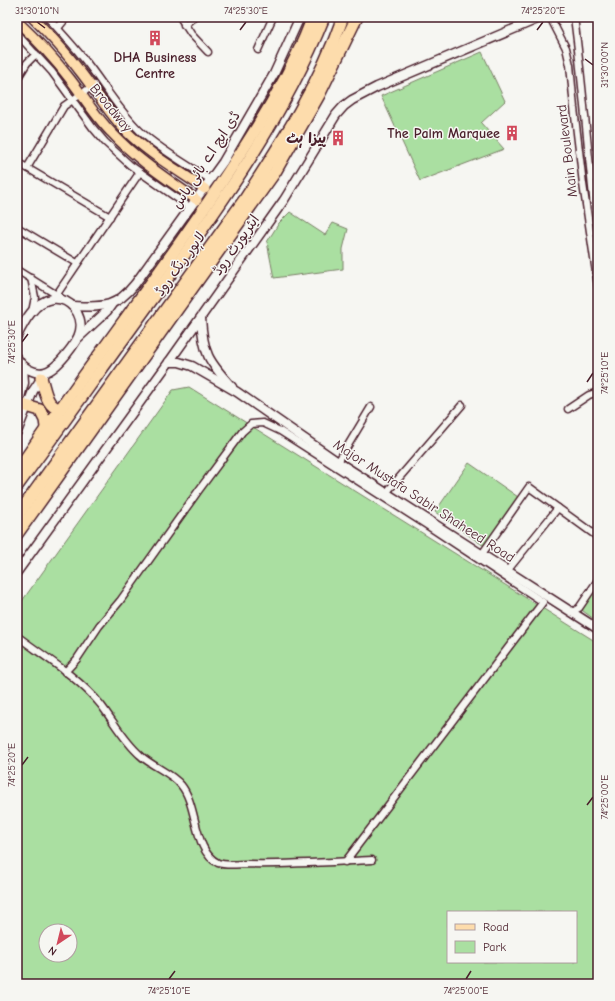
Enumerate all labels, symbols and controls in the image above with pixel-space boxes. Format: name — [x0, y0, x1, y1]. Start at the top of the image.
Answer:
text: 31°30'10"N — [15, 5, 59, 17]
text: 74°25'30"E — [224, 5, 268, 17]
text: 74°25'20"E — [521, 5, 565, 17]
building icon: DHA Business Centre — [146, 29, 164, 47]
text: 31°30'00"N — [599, 42, 611, 88]
place label: DHA Business Centre — [114, 49, 197, 82]
street label: Broadway — [86, 80, 136, 136]
street label: Main Boulevard — [553, 104, 581, 198]
street label: ڈی ایچ اے بائی پاس — [168, 108, 245, 212]
building icon: The Palm Marquee — [503, 124, 521, 142]
place label: The Palm Marquee — [387, 125, 500, 142]
building icon: پیزا ہٹ — [329, 129, 347, 147]
place label: پیزا ہٹ — [286, 130, 326, 148]
street label: ایئرپورٹ روڈ — [209, 211, 264, 279]
street label: لاہور رنگ روڈ — [151, 229, 210, 300]
text: 74°25'30"E — [6, 320, 18, 364]
text: 74°25'10"E — [599, 352, 611, 394]
street label: Major Mustafa Sabir Shaheed Road — [330, 436, 518, 566]
text: 74°25'20"E — [6, 743, 18, 787]
text: 74°25'00"E — [599, 775, 611, 819]
legend — [447, 911, 577, 963]
text: Road — [483, 920, 509, 934]
north arrow — [38, 923, 78, 963]
text: Park — [483, 940, 506, 954]
text: N — [46, 943, 59, 958]
text: 74°25'10"E — [148, 985, 190, 997]
text: 74°25'00"E — [444, 985, 488, 997]

